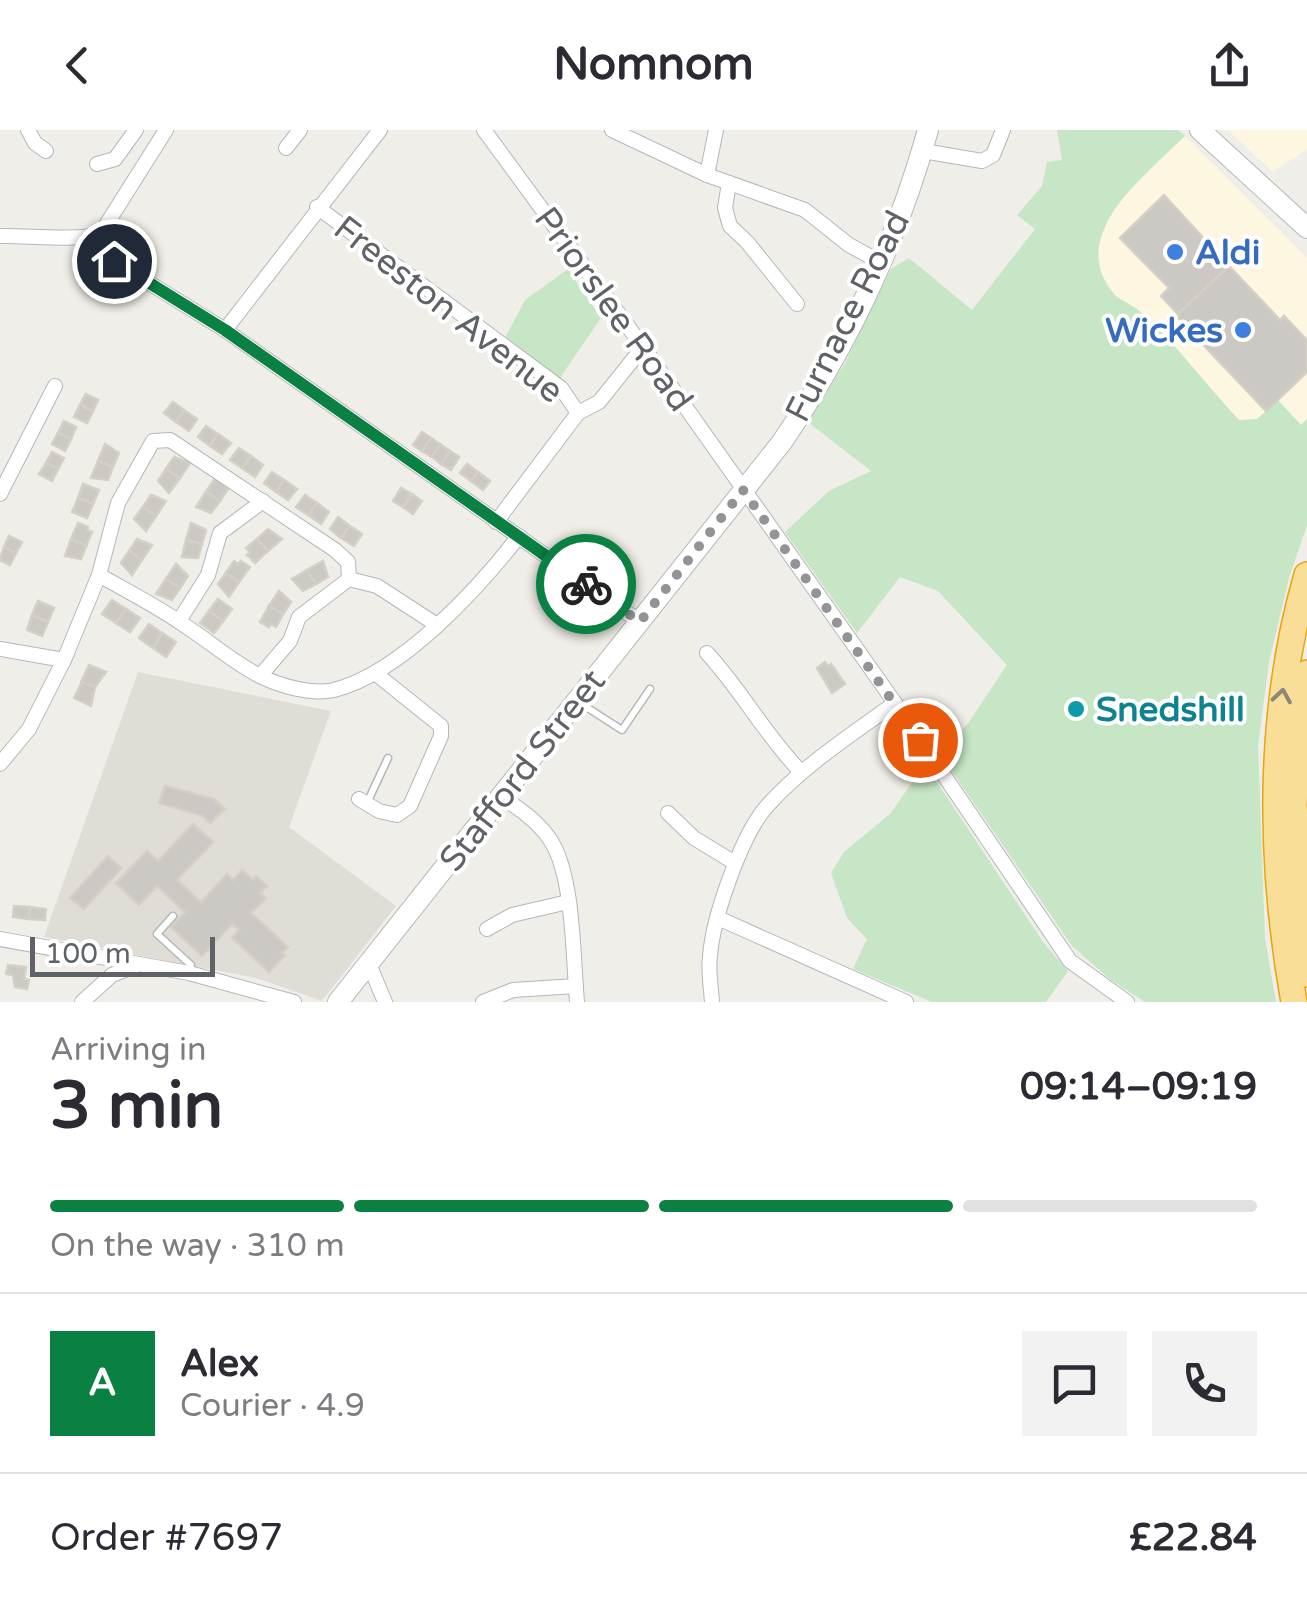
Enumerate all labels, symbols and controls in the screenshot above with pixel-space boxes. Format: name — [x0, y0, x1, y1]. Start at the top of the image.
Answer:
icon: back — [50, 38, 105, 93]
text: Nomnom — [553, 38, 754, 92]
icon: share — [1202, 38, 1257, 93]
street label: Priorslee Road — [525, 199, 701, 420]
street label: Furnace Road — [777, 204, 919, 429]
street label: Freeston Avenue — [325, 207, 571, 412]
pin — [72, 219, 157, 304]
place label: Aldi — [1195, 232, 1260, 274]
icon: home — [87, 234, 142, 289]
marker: Aldi — [1164, 241, 1186, 263]
place label: Wickes — [1105, 310, 1223, 352]
marker: Wickes — [1232, 319, 1254, 341]
courier — [536, 534, 636, 634]
icon: bike — [559, 557, 614, 612]
street label: Stafford Street — [431, 661, 615, 880]
one-way arrow — [1271, 688, 1292, 704]
place label: Snedshill — [1096, 689, 1245, 731]
pin — [878, 698, 963, 783]
marker: Snedshill — [1065, 698, 1087, 720]
icon: bag — [893, 713, 948, 768]
scale bar — [30, 932, 215, 976]
text: 100 m — [45, 937, 131, 971]
text: Arriving in — [50, 1031, 207, 1069]
text: 09:14–09:19 — [1020, 1064, 1257, 1110]
text: 3 min — [50, 1067, 223, 1146]
text: On the way · 310 m — [50, 1227, 345, 1265]
button: chat — [1022, 1331, 1127, 1436]
button: phone — [1152, 1331, 1257, 1436]
text: Alex — [180, 1341, 259, 1387]
text: A — [88, 1360, 117, 1406]
text: Courier · 4.9 — [180, 1387, 365, 1425]
text: Order #7697 — [50, 1515, 283, 1561]
text: £22.84 — [1129, 1515, 1257, 1561]

